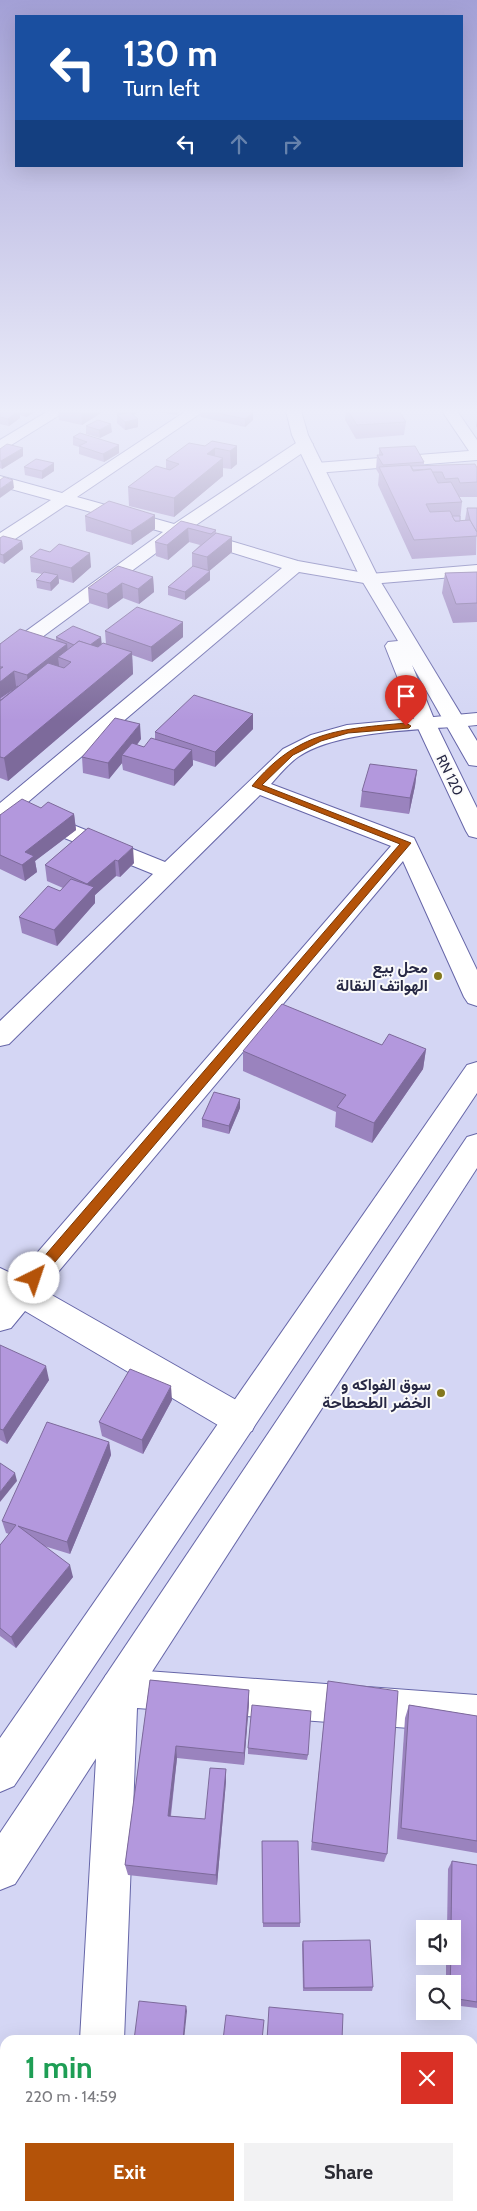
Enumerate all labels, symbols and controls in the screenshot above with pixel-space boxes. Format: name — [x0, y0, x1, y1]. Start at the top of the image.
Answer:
text: 130 m — [123, 32, 218, 75]
icon: left — [40, 35, 105, 100]
text: Turn left — [123, 75, 200, 102]
icon: left — [172, 130, 200, 158]
icon: ahead — [225, 130, 253, 158]
icon: right — [278, 130, 306, 158]
pin — [385, 675, 427, 726]
icon: arrive — [392, 682, 420, 710]
street label: RN 120 — [432, 752, 468, 799]
place label: محل بيع الهواتف النقالة — [336, 958, 428, 996]
marker: محل بيع الهواتف النقالة — [432, 970, 444, 982]
position arrow — [7, 1251, 59, 1303]
place label: سوق الفواكه و الخضر الطحطاحة — [322, 1375, 431, 1413]
marker: سوق الفواكه و الخضر الطحطاحة — [435, 1387, 447, 1399]
map controls — [416, 1920, 461, 2020]
button: sound — [416, 1920, 461, 1965]
button: search — [416, 1975, 461, 2020]
text: 1 min — [25, 2049, 93, 2086]
button: close — [401, 2052, 453, 2104]
text: 220 m · 14:59 — [25, 2087, 117, 2106]
button: Exit — [25, 2143, 234, 2201]
button: Share — [244, 2143, 453, 2201]

